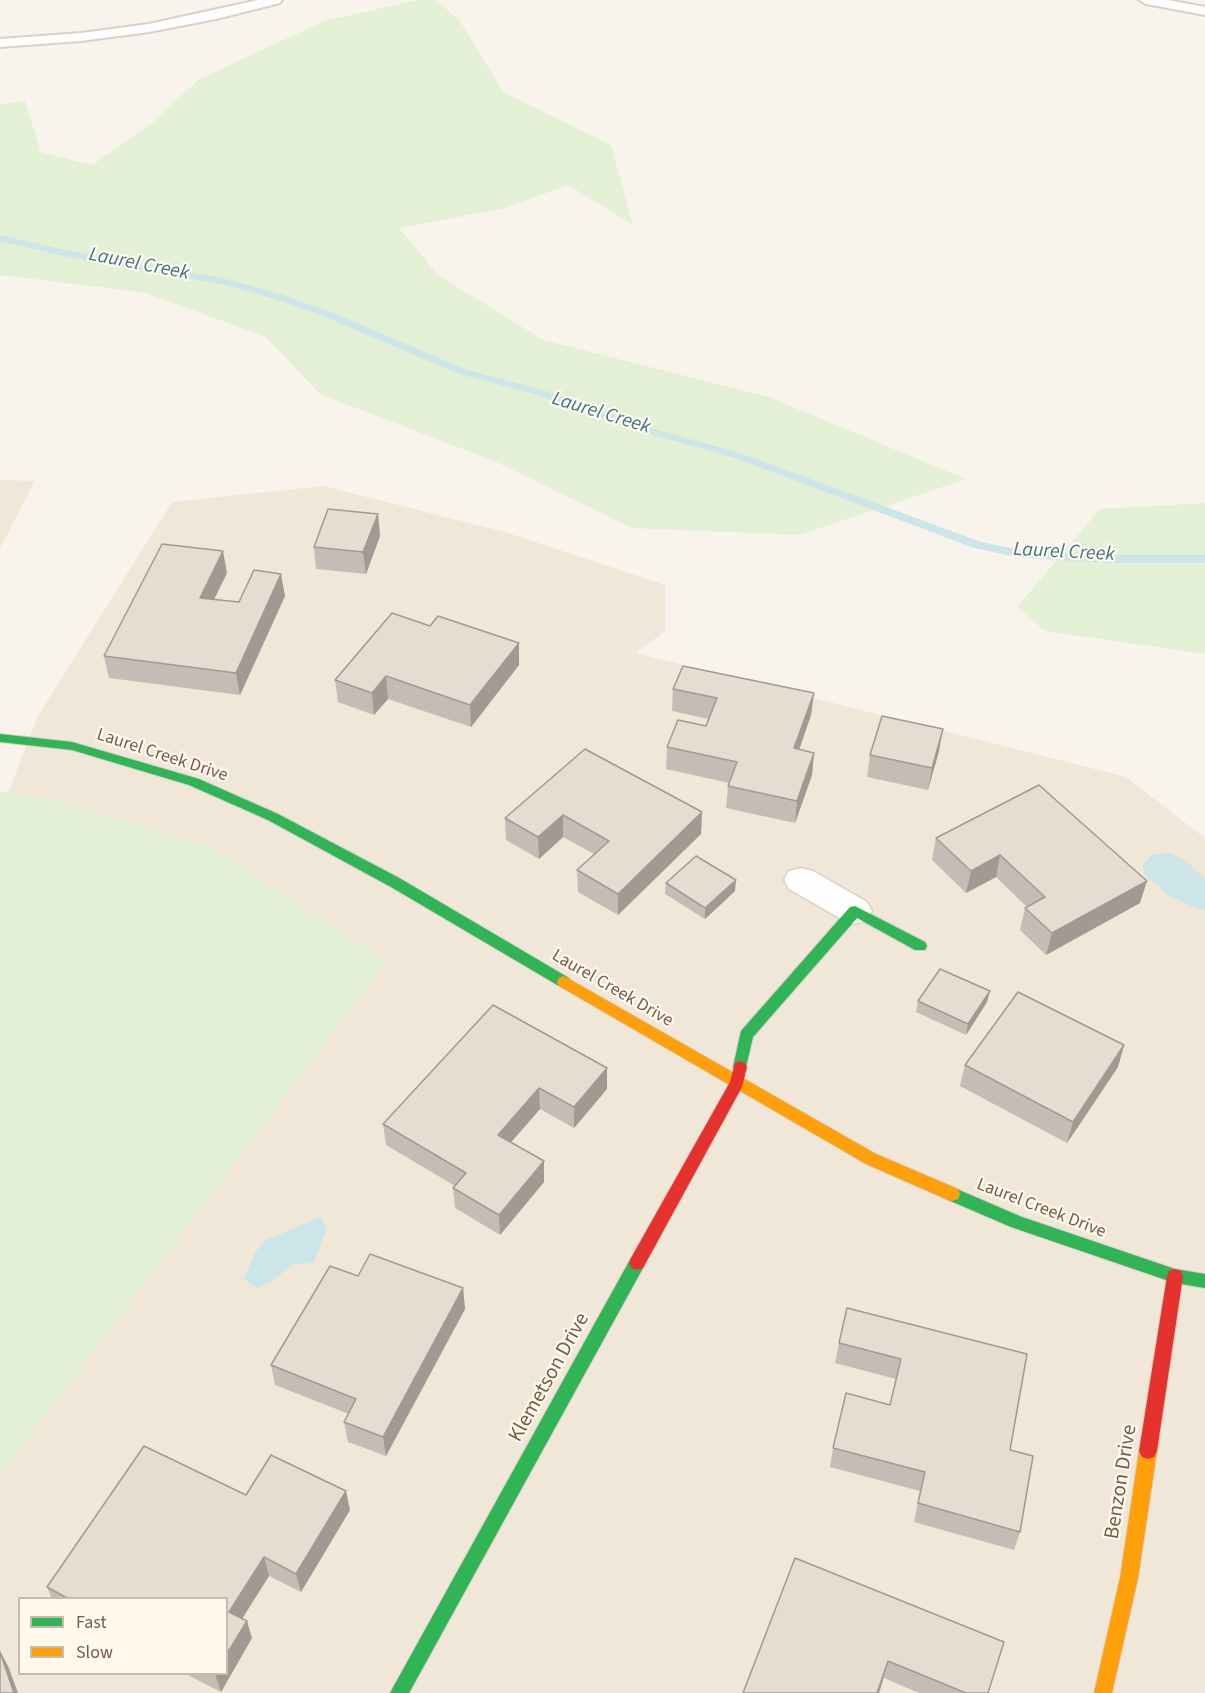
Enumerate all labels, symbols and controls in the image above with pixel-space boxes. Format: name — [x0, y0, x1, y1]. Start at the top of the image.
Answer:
water label: Laurel Creek — [87, 244, 191, 286]
water label: Laurel Creek — [549, 388, 653, 440]
water label: Laurel Creek — [1013, 538, 1115, 568]
street label: Laurel Creek Drive — [94, 725, 230, 787]
street label: Laurel Creek Drive — [547, 946, 677, 1032]
street label: Laurel Creek Drive — [973, 1174, 1109, 1244]
street label: Klemetson Drive — [504, 1309, 596, 1447]
street label: Benzon Drive — [1101, 1423, 1143, 1541]
legend — [18, 1597, 228, 1675]
text: Fast — [76, 1610, 107, 1635]
text: Slow — [76, 1640, 113, 1665]

